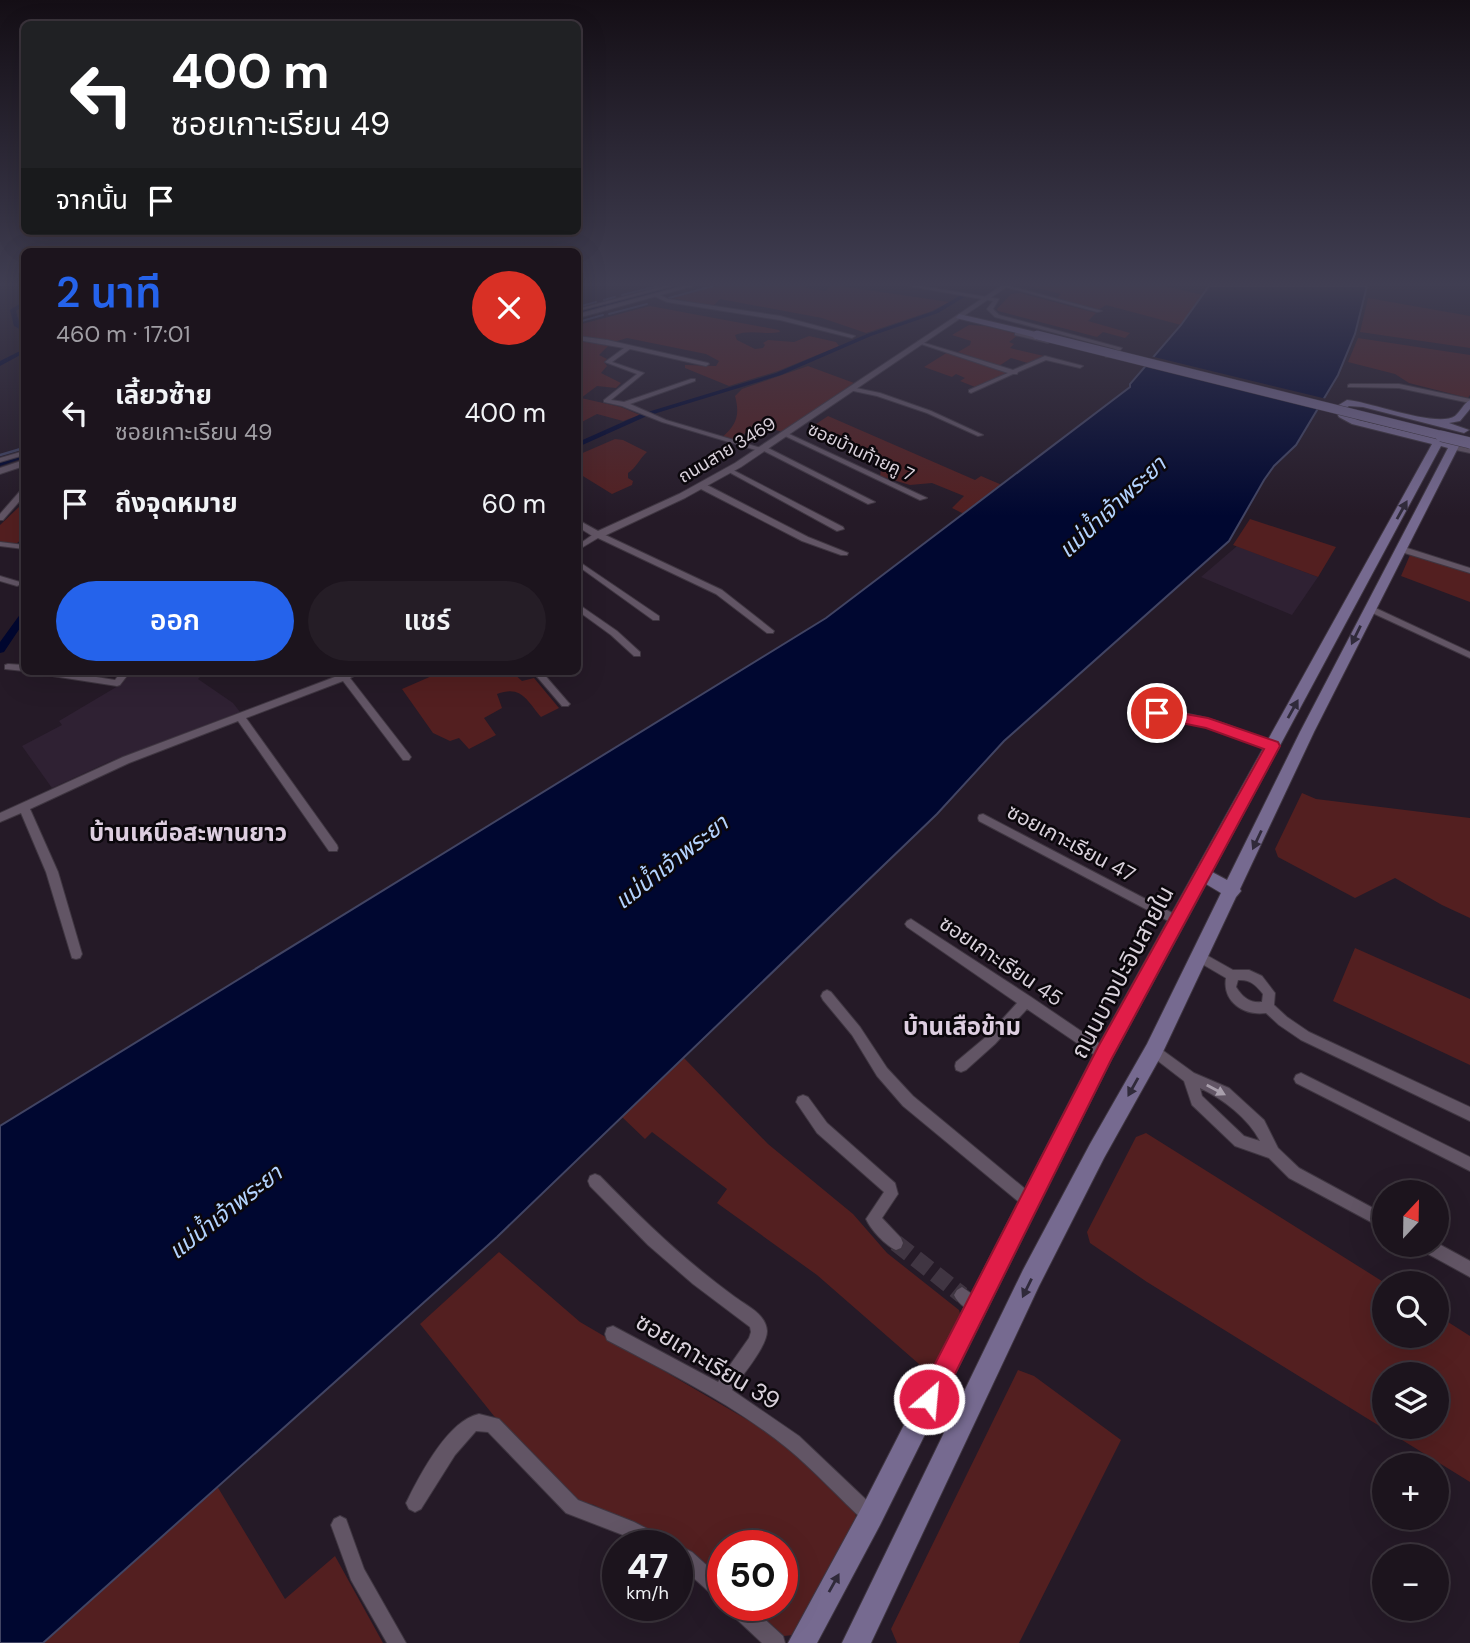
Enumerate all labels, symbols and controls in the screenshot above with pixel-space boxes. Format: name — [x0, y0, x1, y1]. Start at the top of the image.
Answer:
text: 400 m — [171, 39, 329, 103]
icon: left — [56, 49, 147, 140]
text: ซอยเกาะเรียน 49 — [171, 103, 390, 145]
icon: arrive — [142, 182, 180, 220]
text: จากนั้น — [56, 183, 128, 217]
text: 2 นาที — [56, 265, 161, 320]
button: close — [472, 271, 546, 345]
text: 460 m · 17:01 — [56, 319, 191, 349]
text: เลี้ยวซ้าย — [115, 378, 212, 412]
icon: left — [56, 394, 94, 432]
text: 400 m — [465, 396, 546, 430]
street label: ถนนสาย 3469 — [674, 411, 780, 489]
text: ซอยเกาะเรียน 49 — [115, 417, 272, 447]
street label: ซอยบ้านท้ายคู 7 — [804, 417, 918, 487]
water label: แม่น้ำเจ้าพระยา — [1051, 448, 1173, 564]
icon: arrive — [56, 485, 94, 523]
text: ถึงจุดหมาย — [115, 486, 238, 520]
text: 60 m — [482, 487, 546, 521]
one-way arrow — [1396, 500, 1408, 519]
button: ออก — [56, 581, 294, 661]
button: แชร์ — [308, 581, 546, 661]
one-way arrow — [1350, 625, 1361, 645]
pin — [1127, 683, 1187, 743]
icon: arrive — [1138, 694, 1176, 732]
one-way arrow — [1287, 699, 1299, 719]
street label: ซอยเกาะเรียน 47 — [1002, 797, 1140, 889]
water label: แม่น้ำเจ้าพระยา — [607, 806, 735, 916]
district label: บ้านเหนือสะพานยาว — [89, 817, 287, 848]
one-way arrow — [1251, 830, 1263, 850]
street label: ถนนบางปะอินสายใน — [1063, 880, 1181, 1064]
street label: ซอยเกาะเรียน 45 — [934, 909, 1068, 1013]
district label: บ้านเสือข้าม — [903, 1011, 1021, 1042]
one-way arrow — [1127, 1077, 1139, 1097]
one-way arrow — [1207, 1084, 1227, 1096]
water label: แม่น้ำเจ้าพระยา — [161, 1156, 289, 1266]
north arrow — [1372, 1180, 1449, 1256]
map controls — [1372, 1180, 1449, 1621]
button: search — [1372, 1271, 1449, 1348]
one-way arrow — [1021, 1278, 1032, 1298]
street label: ซอยเกาะเรียน 39 — [630, 1306, 786, 1416]
position arrow — [892, 1362, 966, 1436]
button: layers — [1372, 1362, 1449, 1439]
button: + — [1372, 1453, 1449, 1530]
speed limit sign: 50 — [707, 1530, 798, 1621]
text: 47 — [627, 1543, 668, 1589]
button: − — [1372, 1544, 1449, 1621]
one-way arrow — [828, 1573, 840, 1593]
text: km/h — [626, 1581, 669, 1605]

